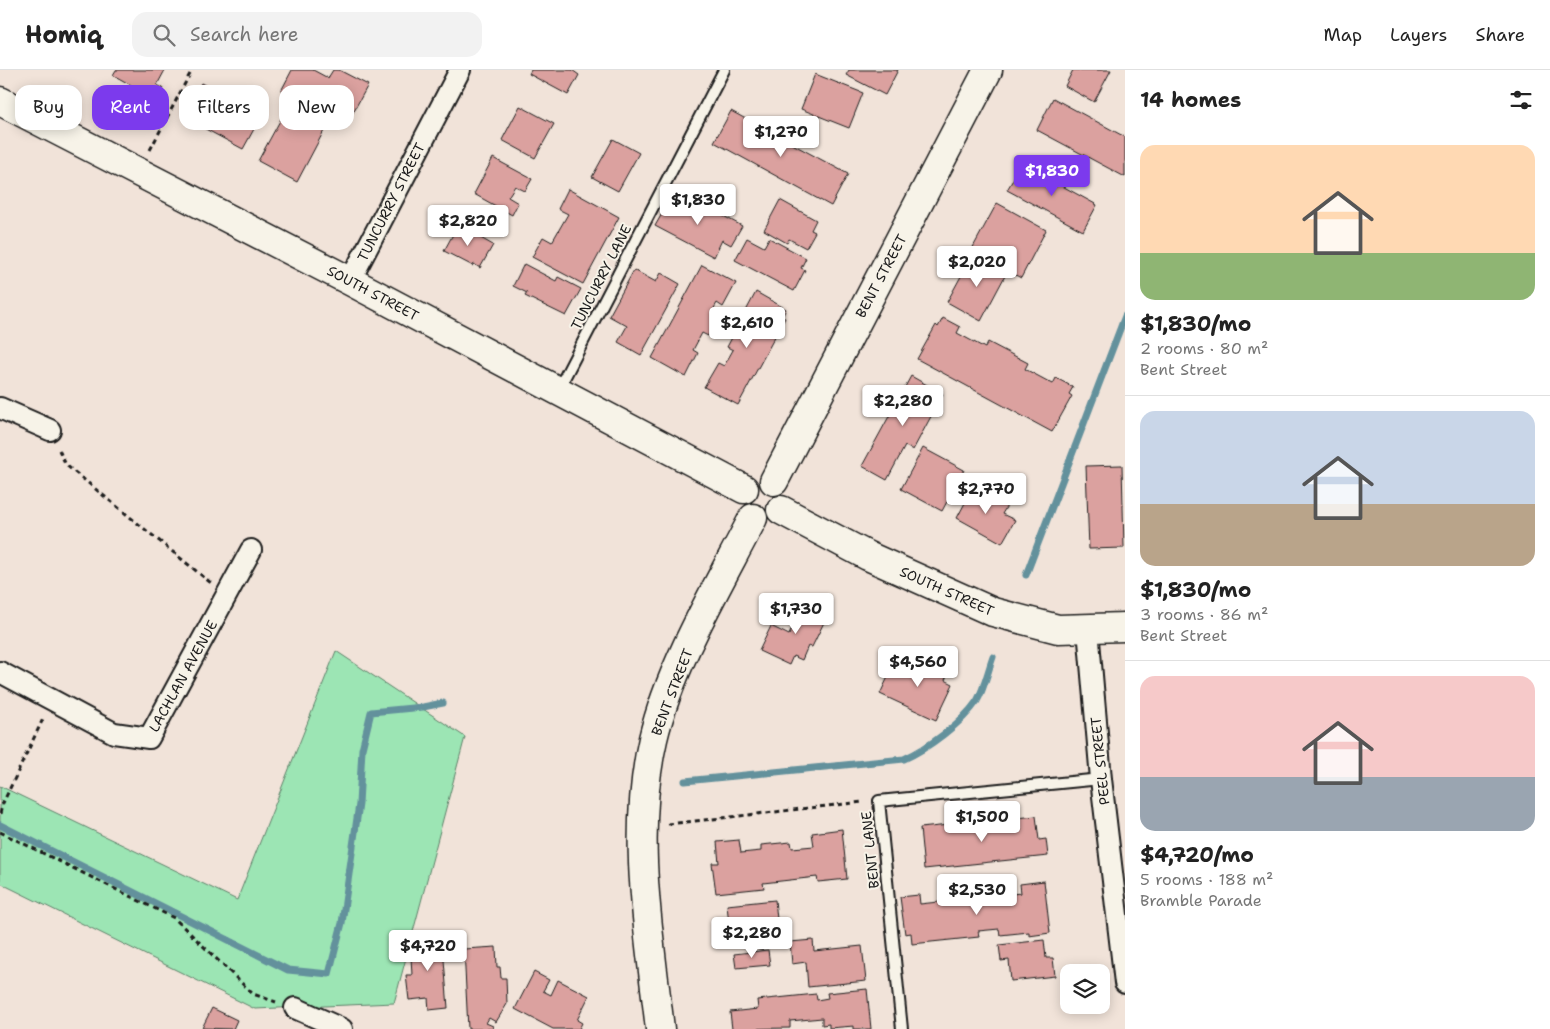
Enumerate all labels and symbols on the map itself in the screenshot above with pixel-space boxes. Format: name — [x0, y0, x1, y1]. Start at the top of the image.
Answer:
pin: $1,270 — [740, 116, 822, 158]
street label: TUNCURRY STREET — [353, 139, 429, 264]
pin: $1,830 — [1011, 154, 1093, 197]
pin: $1,830 — [657, 184, 739, 226]
pin: $2,820 — [427, 204, 509, 247]
street label: TUNCURRY LANE — [567, 221, 635, 333]
street label: BENT STREET — [851, 231, 911, 321]
pin: $2,020 — [936, 246, 1018, 288]
street label: SOUTH STREET — [324, 261, 422, 325]
pin: $2,610 — [706, 306, 788, 349]
pin: $2,280 — [862, 384, 944, 427]
pin: $2,770 — [945, 472, 1027, 515]
street label: SOUTH STREET — [897, 562, 997, 620]
pin: $1,730 — [755, 592, 837, 635]
street label: LACHLAN AVENUE — [145, 617, 221, 735]
street label: BENT STREET — [647, 645, 697, 738]
pin: $4,560 — [877, 646, 959, 688]
street label: PEEL STREET — [1086, 716, 1114, 806]
pin: $1,500 — [941, 800, 1023, 843]
street label: BENT LANE — [857, 810, 883, 890]
pin: $2,530 — [936, 874, 1018, 916]
pin: $2,280 — [711, 916, 793, 959]
pin: $4,720 — [387, 930, 469, 972]

